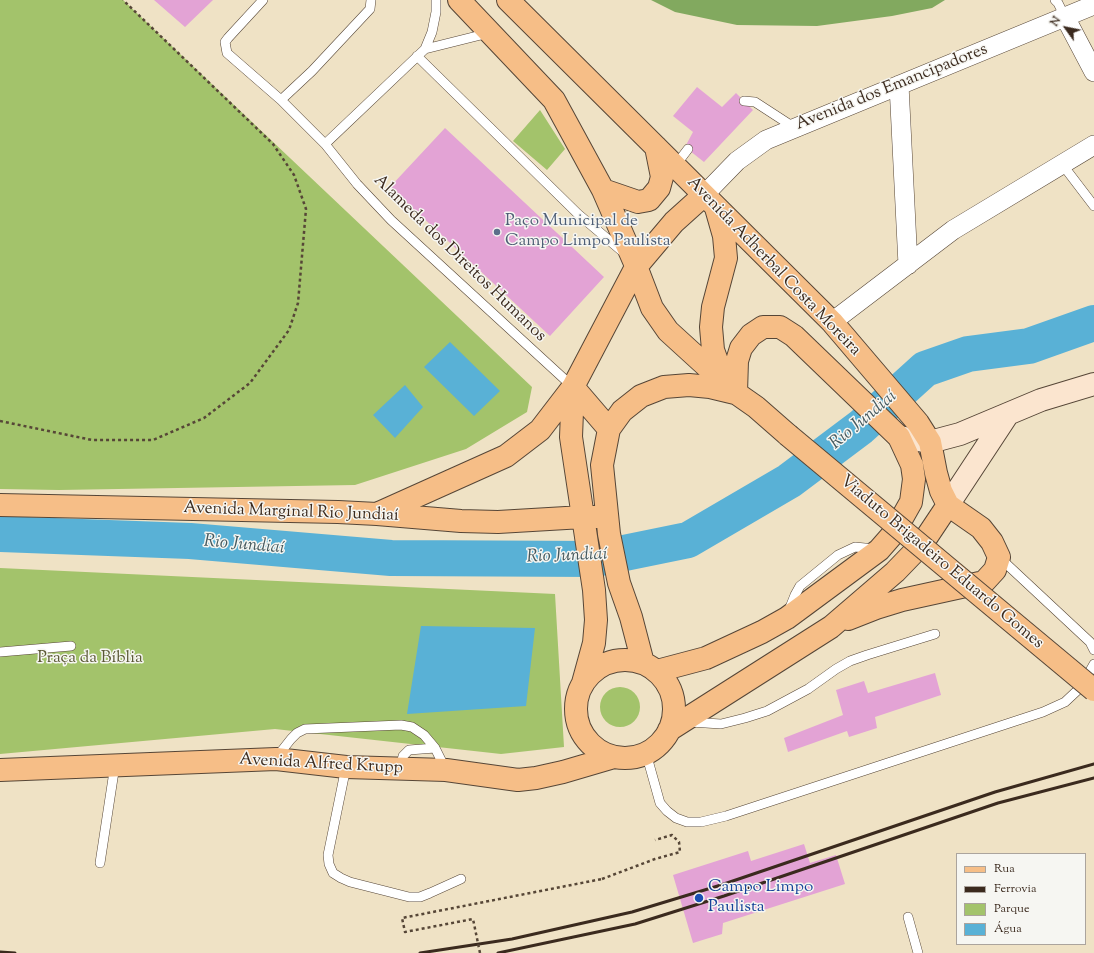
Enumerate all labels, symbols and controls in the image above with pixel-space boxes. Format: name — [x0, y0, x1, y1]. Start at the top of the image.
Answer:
north arrow — [1046, 8, 1086, 48]
text: N — [1047, 13, 1065, 30]
street label: Avenida dos Emancipadores — [793, 40, 991, 136]
street label: Alameda dos Direitos Humanos — [368, 171, 550, 347]
street label: Avenida Adherbal Costa Moreira — [682, 173, 864, 361]
place label: Paço Municipal de Campo Limpo Paulista — [505, 212, 671, 252]
marker: Paço Municipal de Campo Limpo Paulista — [492, 227, 502, 237]
water label: Rio Jundiaí — [826, 387, 902, 455]
street label: Viaduto Brigadeiro Eduardo Gomes — [835, 472, 1047, 654]
street label: Avenida Marginal Rio Jundiaí — [183, 499, 399, 527]
water label: Rio Jundiaí — [203, 532, 285, 560]
water label: Rio Jundiaí — [526, 545, 608, 569]
park label: Praça da Bíblia — [37, 649, 143, 669]
street label: Avenida Alfred Krupp — [239, 751, 403, 779]
legend — [956, 853, 1086, 945]
text: Rua — [994, 860, 1015, 878]
place label: Campo Limpo Paulista — [708, 878, 813, 918]
text: Ferrovia — [994, 880, 1037, 898]
marker: Campo Limpo Paulista — [693, 892, 705, 904]
text: Parque — [994, 900, 1030, 918]
text: Água — [994, 920, 1022, 938]

